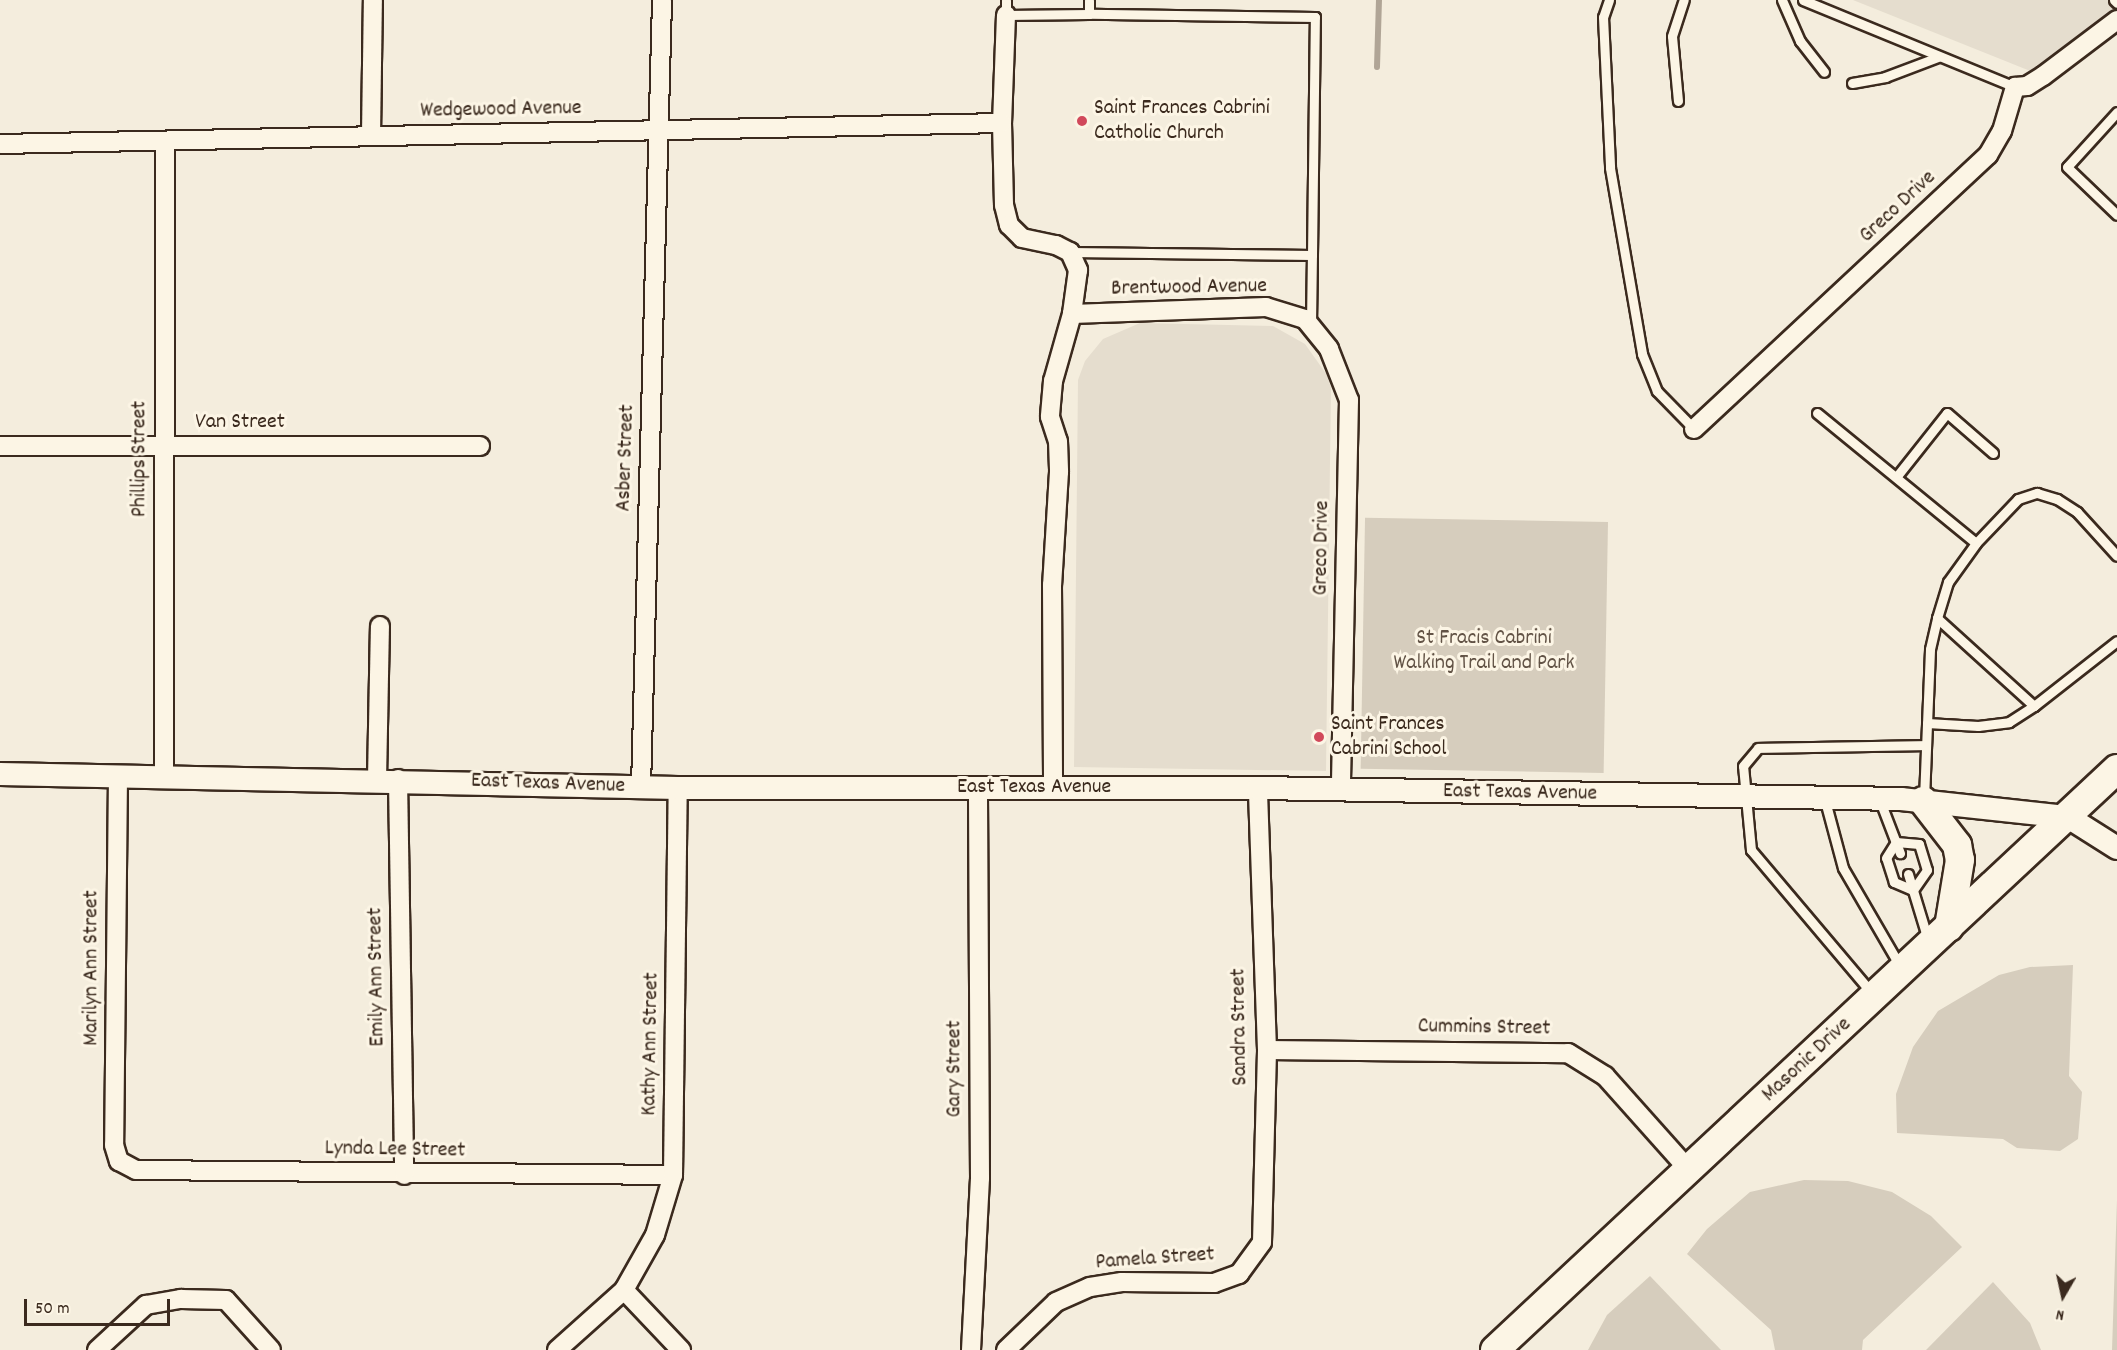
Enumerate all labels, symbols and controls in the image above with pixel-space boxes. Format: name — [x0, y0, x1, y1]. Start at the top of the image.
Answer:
street label: Wedgewood Avenue — [420, 95, 582, 125]
place label: Saint Frances Cabrini Catholic Church — [1094, 95, 1270, 146]
marker: Saint Frances Cabrini Catholic Church — [1075, 114, 1089, 128]
street label: Greco Drive — [1854, 165, 1942, 249]
street label: Brentwood Avenue — [1111, 273, 1267, 303]
street label: Phillips Street — [127, 401, 153, 517]
street label: Asber Street — [611, 404, 641, 512]
street label: Van Street — [195, 410, 285, 436]
street label: Greco Drive — [1308, 500, 1336, 596]
park label: St Fracis Cabrini Walking Trail and Park — [1394, 625, 1574, 676]
place label: Saint Frances Cabrini School — [1331, 711, 1447, 762]
marker: Saint Frances Cabrini School — [1312, 730, 1326, 744]
street label: East Texas Avenue — [470, 768, 626, 800]
street label: East Texas Avenue — [957, 775, 1111, 801]
street label: East Texas Avenue — [1443, 778, 1597, 808]
street label: Marilyn Ann Street — [79, 890, 105, 1046]
street label: Emily Ann Street — [363, 907, 391, 1047]
street label: Sandra Street — [1226, 968, 1254, 1086]
street label: Kathy Ann Street — [637, 972, 665, 1116]
street label: Masonic Drive — [1757, 1012, 1857, 1108]
street label: Cummins Street — [1418, 1014, 1550, 1042]
street label: Gary Street — [942, 1021, 968, 1117]
street label: Lynda Lee Street — [324, 1136, 466, 1164]
street label: Pamela Street — [1095, 1242, 1215, 1276]
north arrow — [2033, 1266, 2093, 1326]
scale bar — [27, 1287, 172, 1325]
text: 50 m — [35, 1297, 70, 1322]
text: N — [2054, 1302, 2066, 1326]

